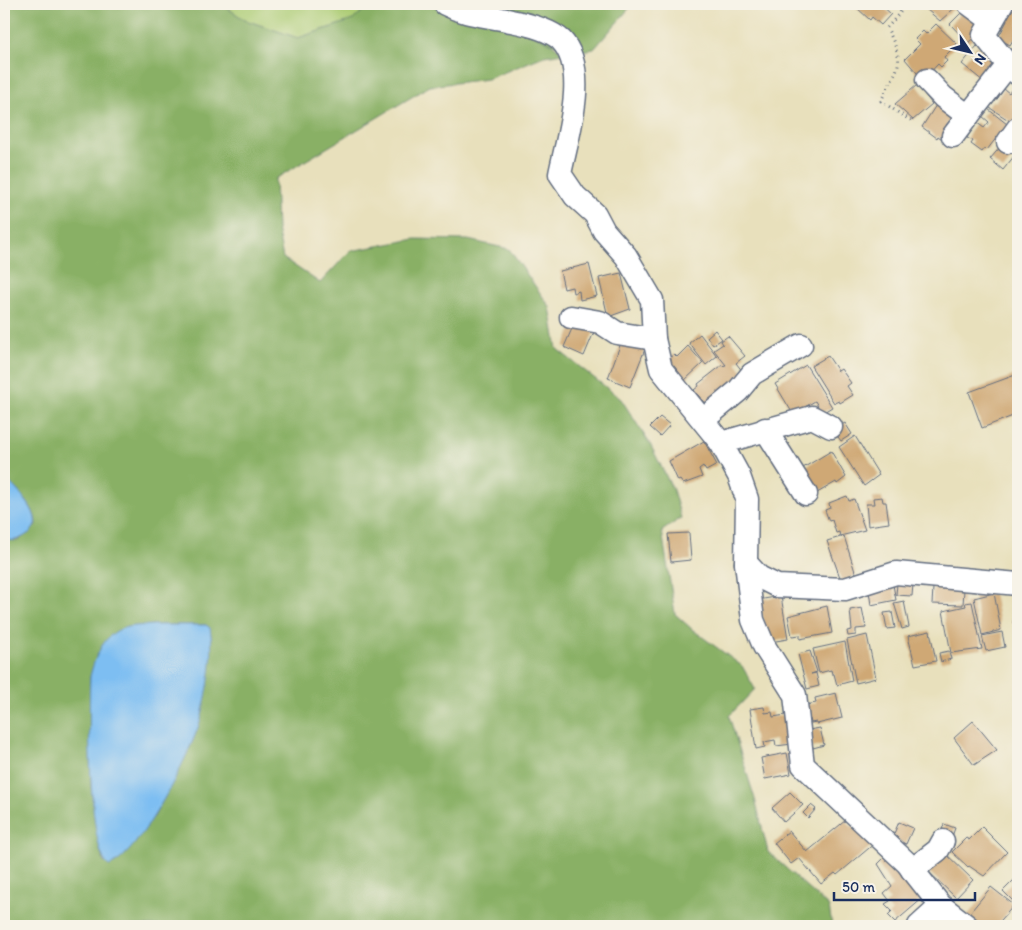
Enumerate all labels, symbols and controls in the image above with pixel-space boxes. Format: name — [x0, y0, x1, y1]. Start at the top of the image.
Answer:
north arrow — [944, 28, 994, 78]
text: N — [971, 50, 990, 68]
scale bar — [834, 870, 976, 902]
text: 50 m — [842, 878, 875, 896]

